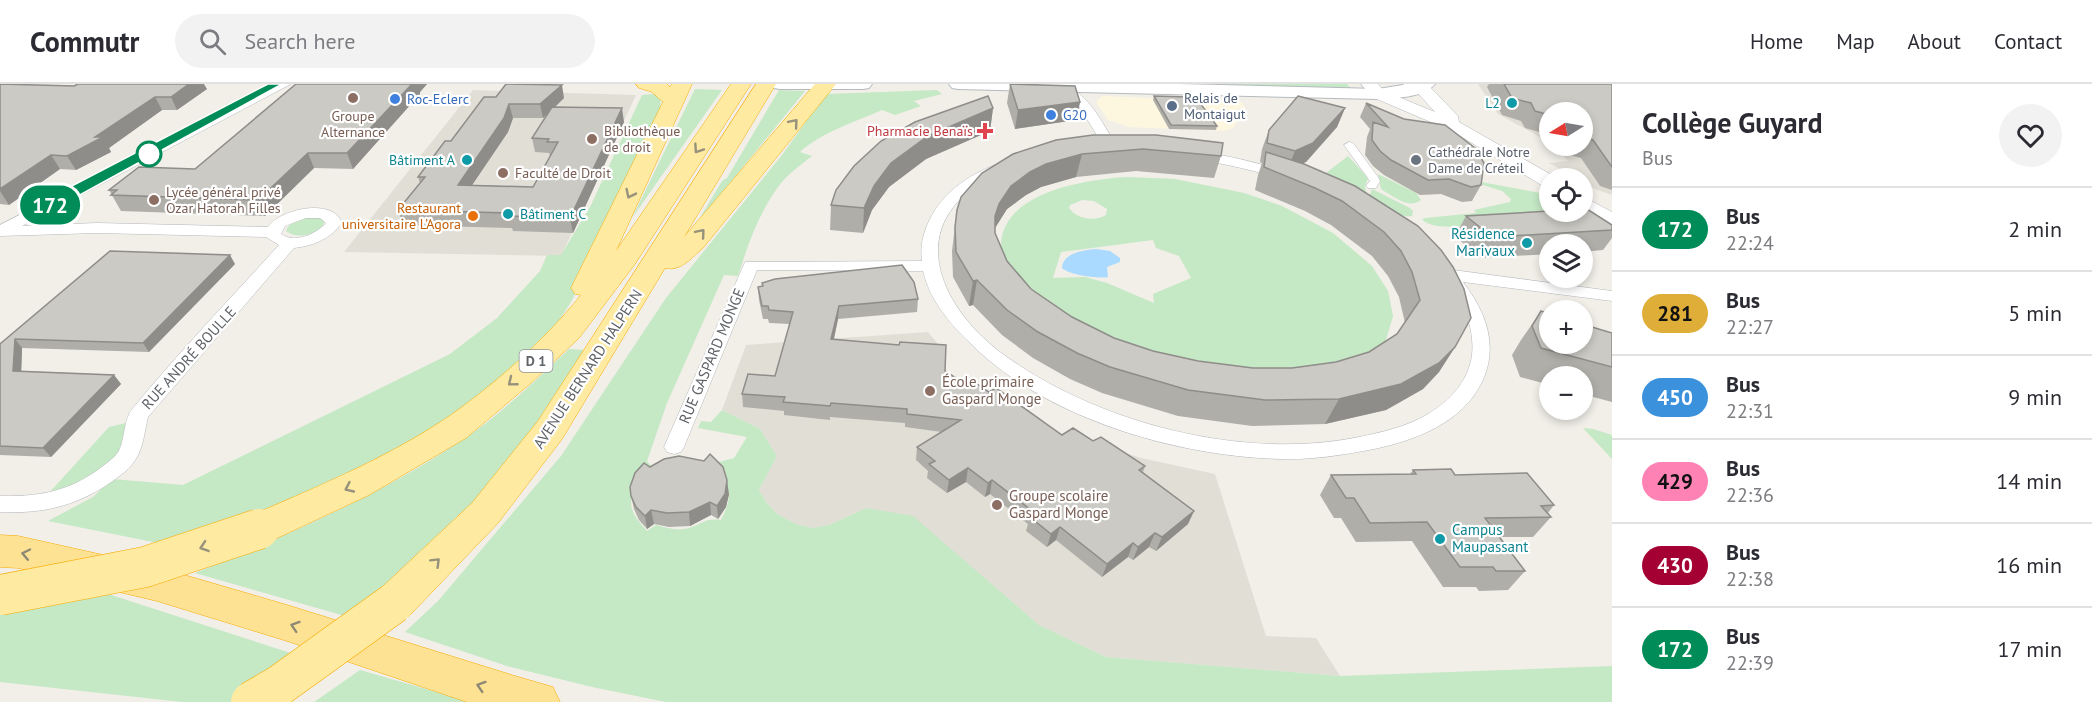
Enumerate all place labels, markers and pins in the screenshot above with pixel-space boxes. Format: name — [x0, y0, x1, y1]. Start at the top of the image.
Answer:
place label: Relais de Montaigut — [1184, 89, 1246, 123]
place label: Roc-Eclerc — [407, 90, 469, 108]
marker: Groupe Alternance — [346, 91, 360, 105]
marker: Roc-Eclerc — [388, 92, 402, 106]
place label: L2 — [1485, 94, 1500, 112]
marker: L2 — [1505, 96, 1519, 110]
marker: Relais de Montaigut — [1165, 99, 1179, 113]
place label: G20 — [1063, 106, 1087, 124]
place label: Groupe Alternance — [321, 107, 385, 141]
marker: G20 — [1044, 108, 1058, 122]
place label: Bibliothèque de droit — [604, 122, 680, 156]
place label: Pharmacie Benaïs — [867, 122, 973, 140]
marker: Pharmacie Benaïs — [978, 124, 992, 138]
marker: Bibliothèque de droit — [585, 132, 599, 146]
unlabelled marker — [136, 141, 162, 167]
place label: Cathédrale Notre Dame de Créteil — [1428, 143, 1530, 177]
place label: Bâtiment A — [389, 151, 456, 169]
marker: Bâtiment A — [460, 153, 474, 167]
marker: Cathédrale Notre Dame de Créteil — [1409, 153, 1423, 167]
place label: Faculté de Droit — [515, 164, 611, 182]
marker: Faculté de Droit — [496, 166, 510, 180]
place label: Lycée général privé Ozar Hatorah Filles — [166, 183, 281, 217]
marker: Lycée général privé Ozar Hatorah Filles — [147, 193, 161, 207]
place label: Restaurant universitaire L’Agora — [342, 199, 461, 233]
place label: Bâtiment C — [520, 205, 586, 223]
marker: Bâtiment C — [501, 207, 515, 221]
marker: Restaurant universitaire L’Agora — [466, 209, 480, 223]
place label: Résidence Marivaux — [1451, 224, 1515, 260]
marker: Résidence Marivaux — [1520, 236, 1534, 250]
place label: École primaire Gaspard Monge — [942, 372, 1041, 408]
marker: École primaire Gaspard Monge — [923, 384, 937, 398]
place label: Groupe scolaire Gaspard Monge — [1009, 486, 1108, 522]
marker: Groupe scolaire Gaspard Monge — [990, 498, 1004, 512]
place label: Campus Maupassant — [1452, 520, 1528, 556]
marker: Campus Maupassant — [1433, 532, 1447, 546]

